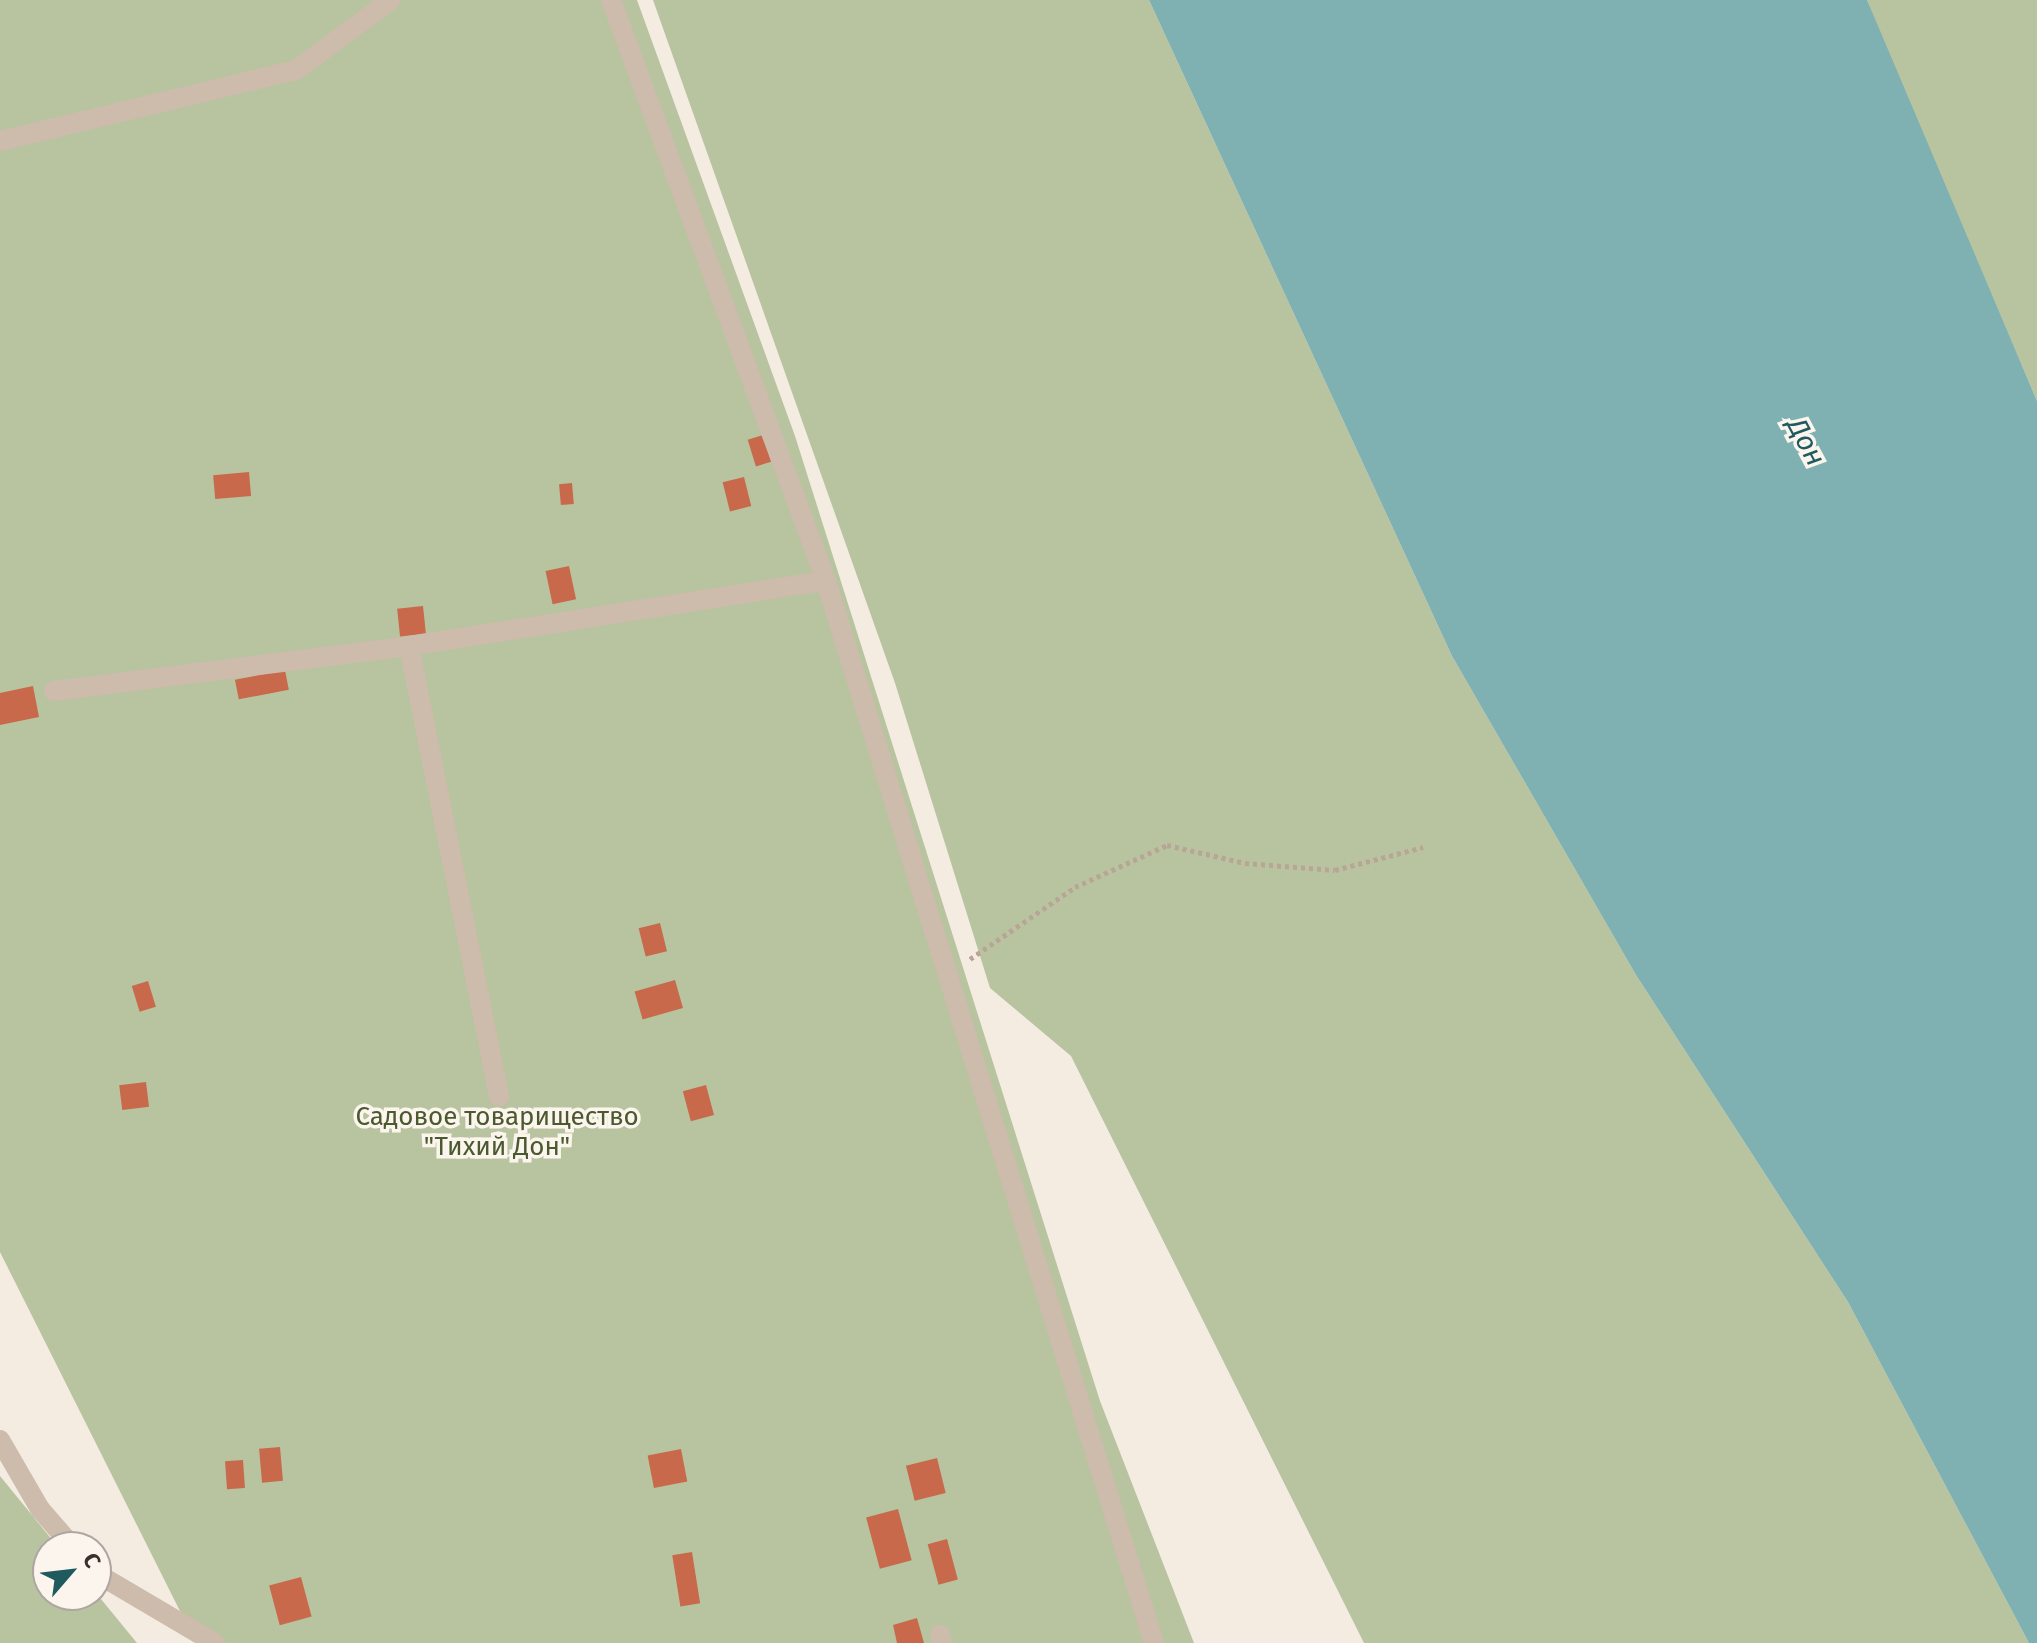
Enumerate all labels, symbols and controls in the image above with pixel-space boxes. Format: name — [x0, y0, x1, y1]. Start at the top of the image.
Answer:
water label: Дон — [1780, 412, 1832, 472]
park label: Садовое товарищество "Тихий Дон" — [355, 1101, 639, 1162]
north arrow — [32, 1531, 112, 1611]
text: С — [77, 1549, 107, 1572]

